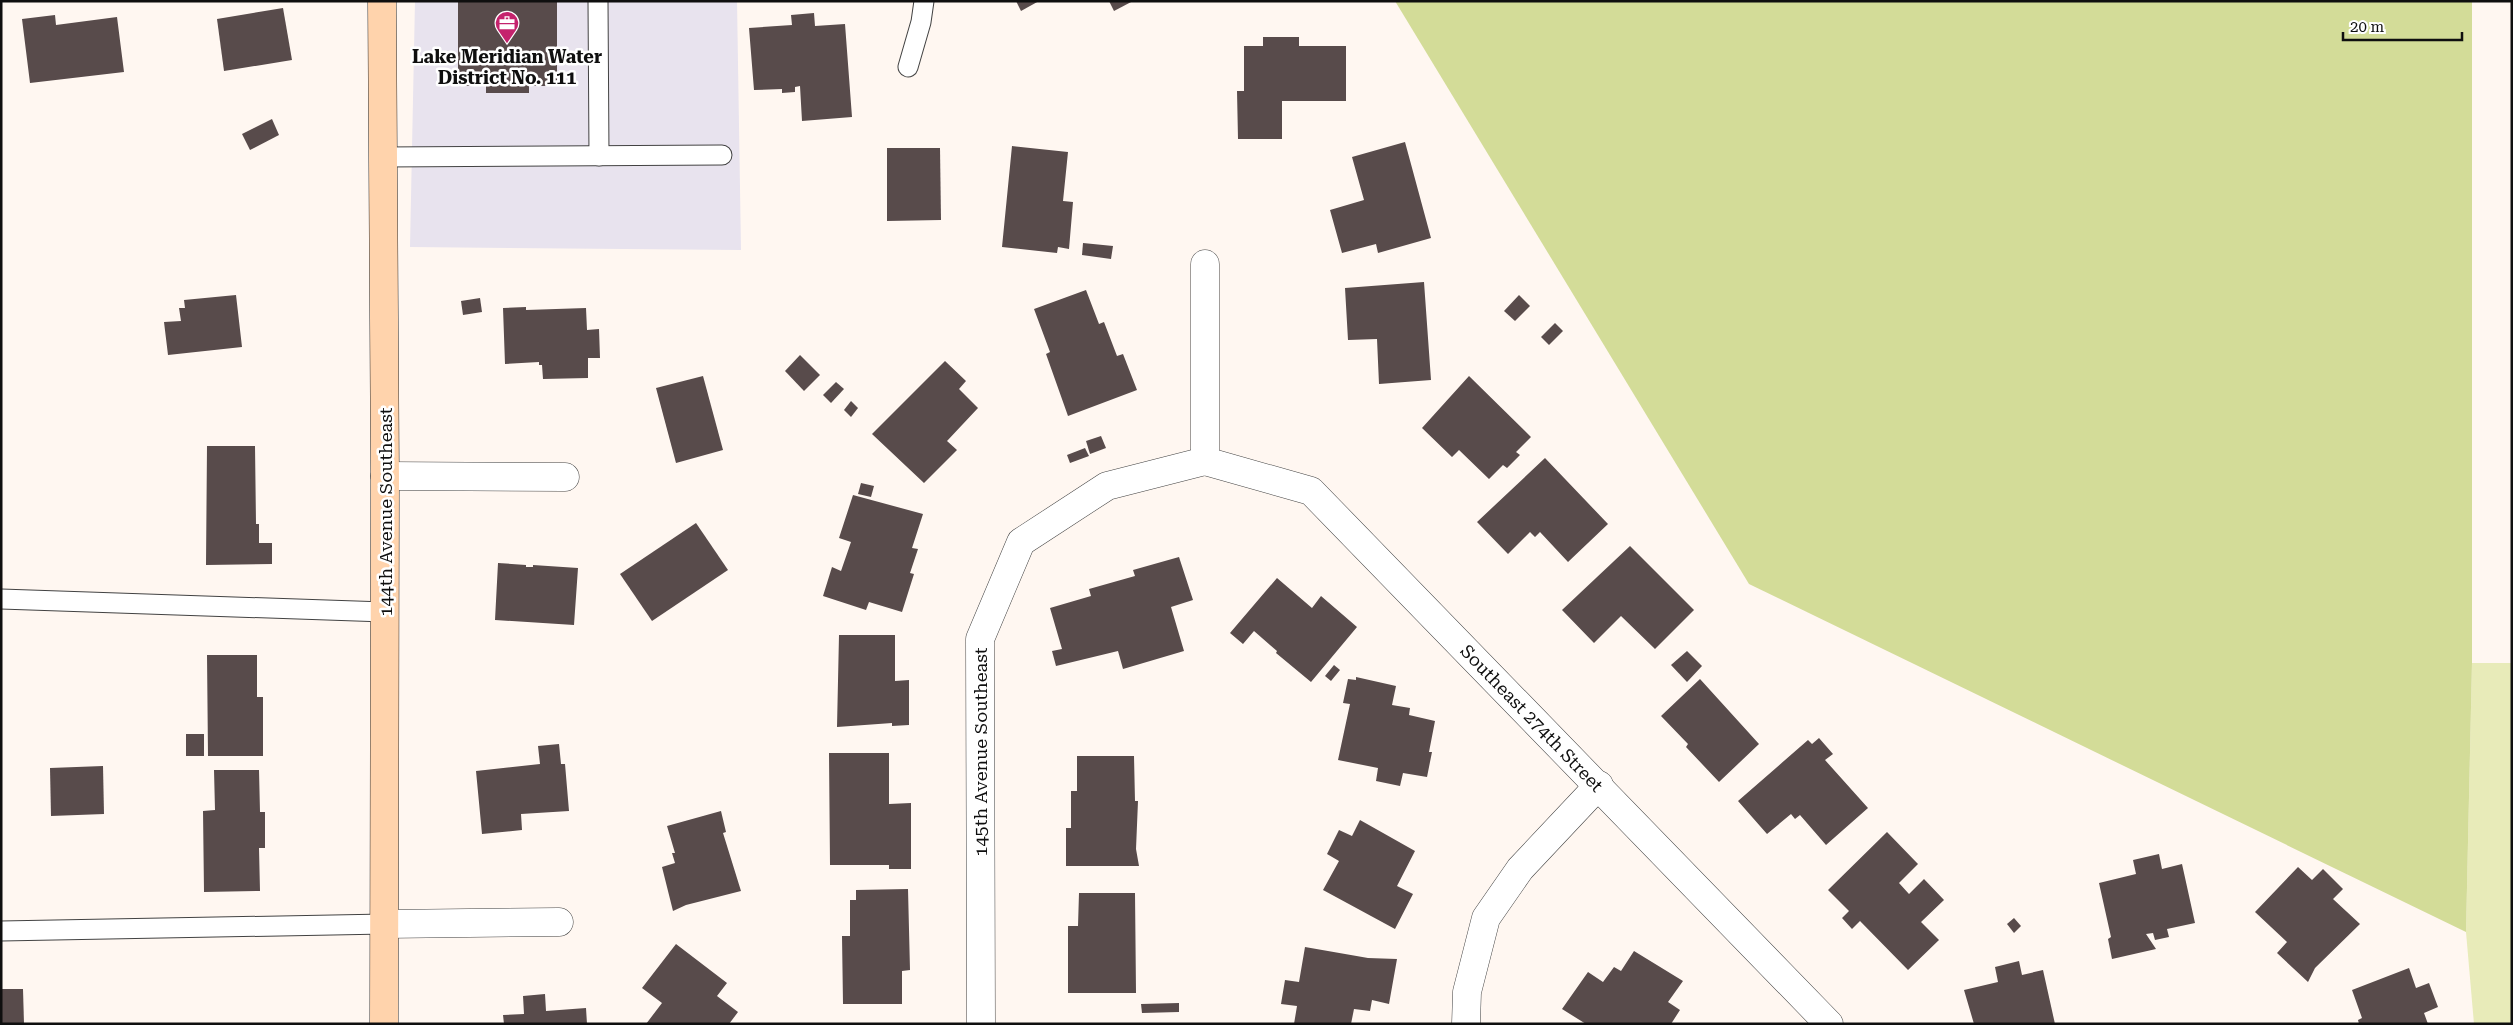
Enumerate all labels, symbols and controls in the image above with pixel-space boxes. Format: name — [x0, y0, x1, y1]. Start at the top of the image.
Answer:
office icon: Lake Meridian Water District No. 111 — [494, 10, 520, 44]
scale bar — [2343, 10, 2462, 42]
text: 20 m — [2350, 18, 2385, 36]
place label: Lake Meridian Water District No. 111 — [412, 46, 602, 88]
street label: 144th Avenue Southeast — [375, 407, 396, 617]
street label: Southeast 274th Street — [1456, 640, 1608, 796]
street label: 145th Avenue Southeast — [970, 647, 991, 857]

